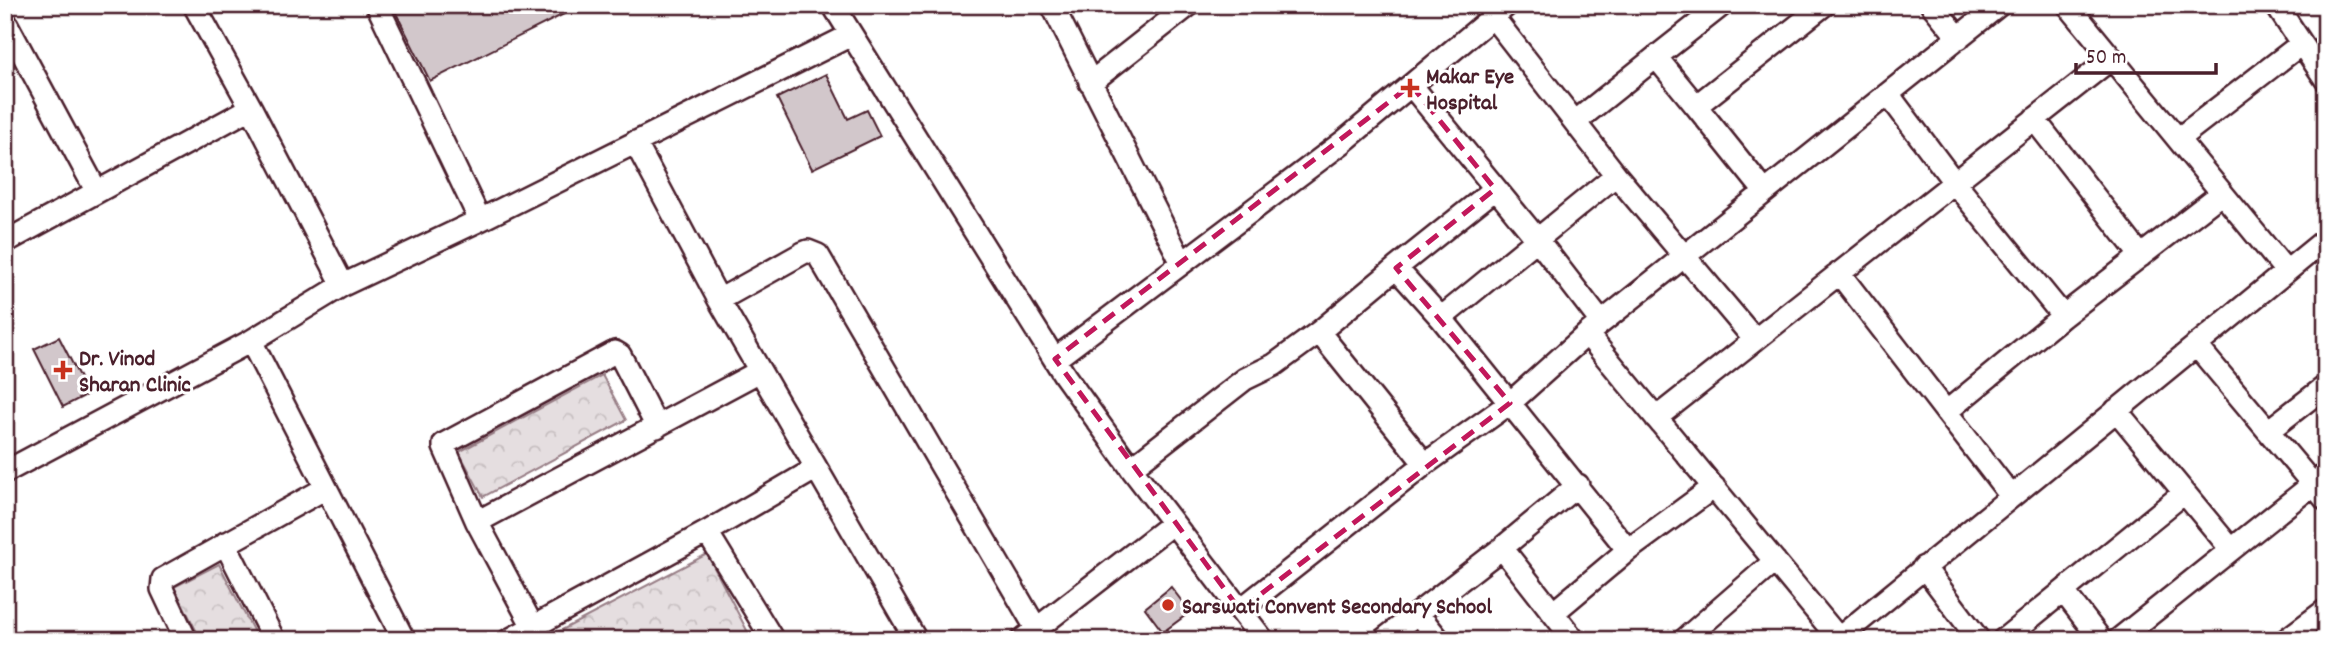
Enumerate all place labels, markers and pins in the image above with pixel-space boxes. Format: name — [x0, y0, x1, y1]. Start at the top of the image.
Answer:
place label: Makar Eye Hospital — [1426, 62, 1514, 121]
marker: Makar Eye Hospital — [1400, 78, 1420, 98]
place label: Dr. Vinod Sharan Clinic — [79, 344, 191, 403]
marker: Dr. Vinod Sharan Clinic — [53, 360, 73, 380]
place label: Sarswati Convent Secondary School — [1182, 592, 1492, 625]
marker: Sarswati Convent Secondary School — [1160, 597, 1176, 613]

